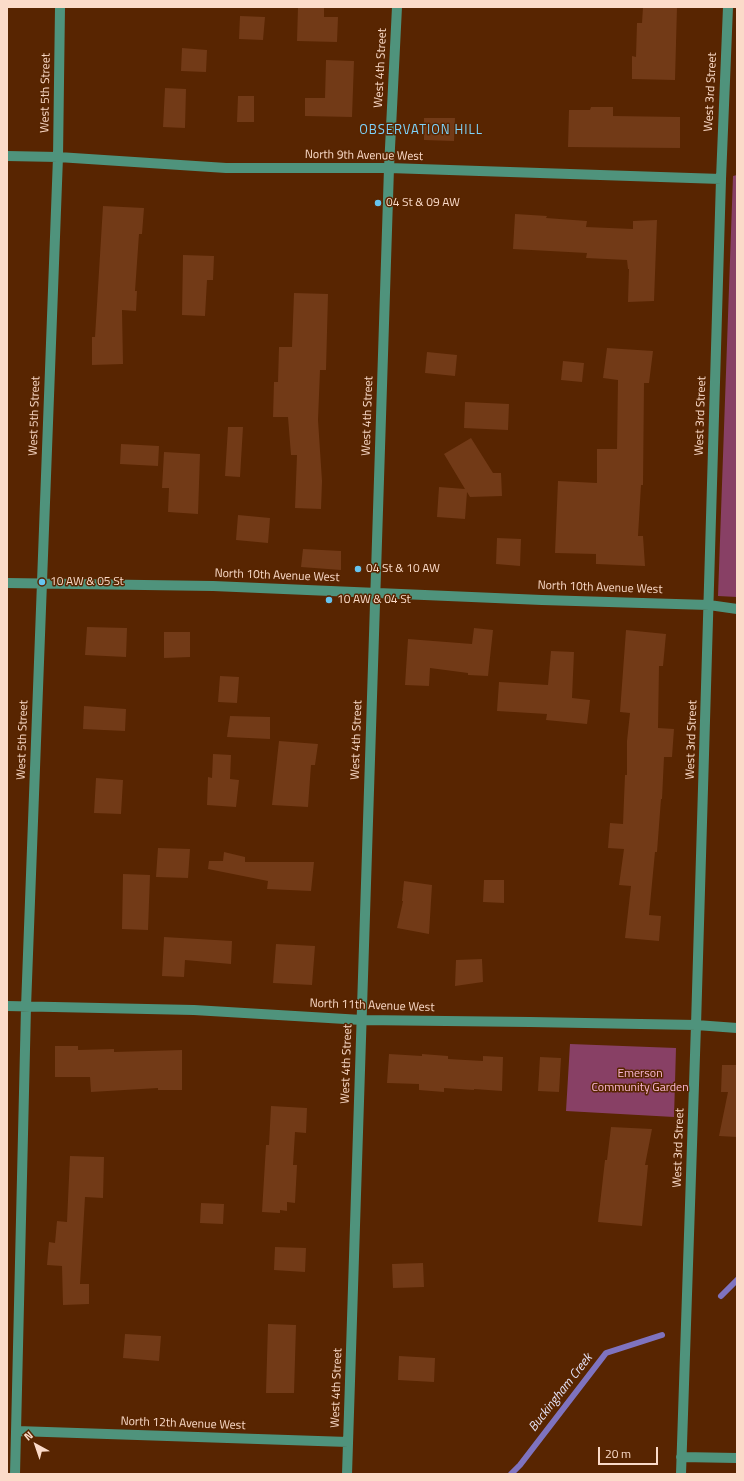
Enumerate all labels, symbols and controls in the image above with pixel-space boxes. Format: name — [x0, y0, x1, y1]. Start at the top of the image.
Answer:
street label: West 4th Street — [372, 28, 390, 108]
street label: West 3rd Street — [702, 52, 720, 132]
street label: West 5th Street — [38, 53, 54, 133]
district label: OBSERVATION HILL — [359, 123, 483, 139]
street label: North 9th Avenue West — [305, 148, 423, 164]
place label: 04 St & 09 AW — [386, 196, 460, 210]
marker: 04 St & 09 AW — [373, 198, 383, 208]
street label: West 5th Street — [26, 376, 44, 456]
street label: West 4th Street — [359, 376, 377, 456]
street label: West 3rd Street — [692, 376, 710, 456]
place label: 04 St & 10 AW — [366, 562, 440, 576]
marker: 04 St & 10 AW — [353, 564, 363, 574]
street label: North 10th Avenue West — [214, 567, 340, 585]
place label: 10 AW & 05 St — [50, 575, 124, 589]
marker: 10 AW & 05 St — [37, 577, 47, 587]
street label: North 10th Avenue West — [537, 579, 663, 597]
place label: 10 AW & 04 St — [337, 593, 411, 607]
marker: 10 AW & 04 St — [324, 595, 334, 605]
street label: West 5th Street — [14, 700, 32, 780]
street label: West 4th Street — [348, 700, 366, 780]
street label: West 3rd Street — [683, 700, 701, 780]
street label: North 11th Avenue West — [309, 997, 435, 1015]
street label: West 4th Street — [338, 1024, 356, 1104]
park label: Emerson Community Garden — [591, 1067, 689, 1095]
street label: West 3rd Street — [670, 1108, 688, 1188]
street label: West 4th Street — [328, 1348, 346, 1428]
water label: Buckingham Creek — [526, 1351, 596, 1435]
street label: North 12th Avenue West — [120, 1415, 246, 1433]
north arrow — [16, 1425, 56, 1465]
text: N — [20, 1427, 36, 1444]
scale bar — [600, 1439, 660, 1465]
text: 20 m — [605, 1444, 631, 1463]

